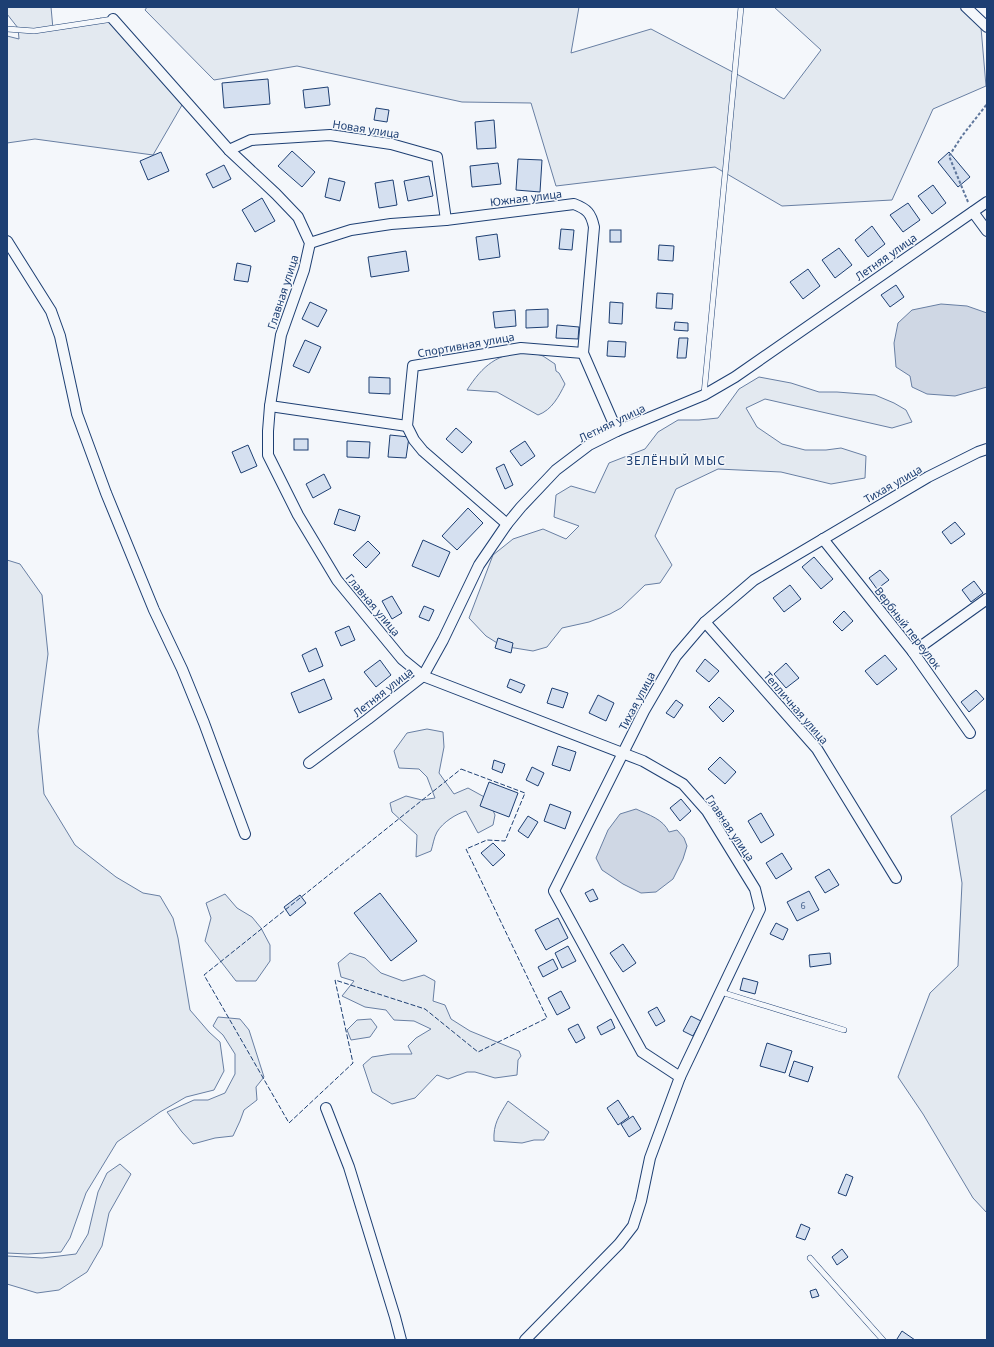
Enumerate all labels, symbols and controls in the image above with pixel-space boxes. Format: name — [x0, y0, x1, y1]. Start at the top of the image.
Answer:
street label: Новая улица — [332, 116, 401, 141]
street label: Южная улица — [489, 186, 563, 209]
street label: Летняя улица — [852, 230, 920, 283]
street label: Главная улица — [263, 253, 302, 331]
street label: Спортивная улица — [416, 329, 516, 360]
street label: Летняя улица — [576, 400, 648, 445]
district label: ЗЕЛЁНЫЙ МЫС — [626, 452, 726, 469]
street label: Тихая улица — [861, 461, 924, 506]
street label: Главная улица — [343, 570, 404, 639]
street label: Вербный переулок — [872, 584, 945, 672]
street label: Летняя улица — [350, 663, 416, 720]
street label: Тепличная улица — [761, 668, 832, 747]
street label: Тихая улица — [615, 669, 658, 733]
street label: Главная улица — [703, 791, 758, 864]
house number: 6 — [800, 899, 806, 912]

